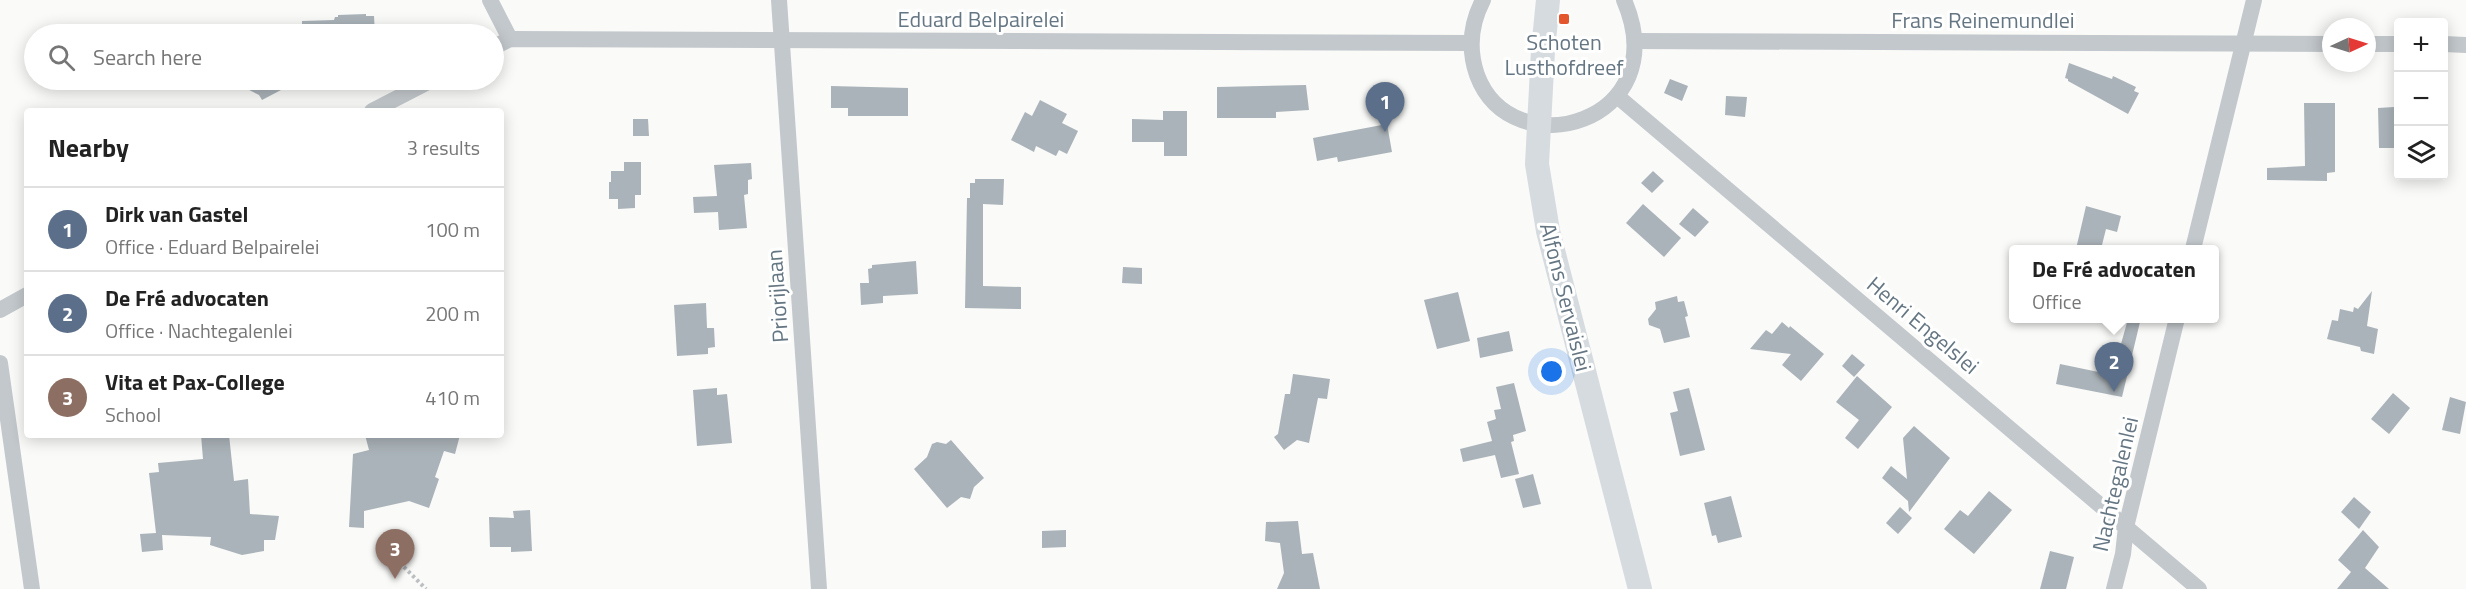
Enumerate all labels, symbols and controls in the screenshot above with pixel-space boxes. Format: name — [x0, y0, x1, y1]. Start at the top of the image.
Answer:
street label: Eduard Belpairelei — [898, 2, 1064, 36]
street label: Frans Reinemundlei — [1891, 3, 2075, 37]
marker: Schoten Lusthofdreef — [1557, 12, 1571, 26]
north arrow — [2322, 18, 2376, 72]
map controls — [2394, 18, 2448, 180]
button: + — [2394, 18, 2448, 72]
search box — [24, 24, 504, 90]
place label: Schoten Lusthofdreef — [1504, 25, 1624, 84]
text: Search here — [93, 40, 202, 74]
icon: search — [45, 41, 78, 74]
button: − — [2394, 72, 2448, 126]
pin: 1 — [1366, 82, 1404, 132]
button: layers — [2394, 126, 2448, 180]
text: Nearby — [48, 128, 129, 167]
text: 3 results — [407, 132, 480, 163]
text: Dirk van Gastel — [105, 197, 248, 231]
text: 1 — [62, 214, 73, 245]
text: 100 m — [425, 214, 480, 245]
street label: Alfons Servaislei — [1531, 219, 1601, 375]
text: Office · Eduard Belpairelei — [105, 231, 319, 262]
popup — [2009, 245, 2219, 323]
street label: Priorijlaan — [757, 248, 797, 344]
text: De Fré advocaten — [2032, 252, 2196, 286]
street label: Henri Engelslei — [1859, 268, 1987, 382]
text: De Fré advocaten — [105, 281, 269, 315]
text: Office — [2032, 286, 2082, 317]
text: 2 — [62, 298, 73, 329]
text: 200 m — [425, 298, 480, 329]
text: Office · Nachtegalenlei — [105, 315, 293, 346]
pin: 2 — [2094, 342, 2134, 392]
your location — [1537, 357, 1566, 386]
text: Vita et Pax-College — [105, 365, 285, 399]
text: 3 — [62, 382, 73, 413]
text: 410 m — [425, 382, 480, 413]
text: School — [105, 399, 161, 430]
street label: Nachtegalenlei — [2083, 413, 2147, 555]
pin: 3 — [376, 530, 414, 579]

